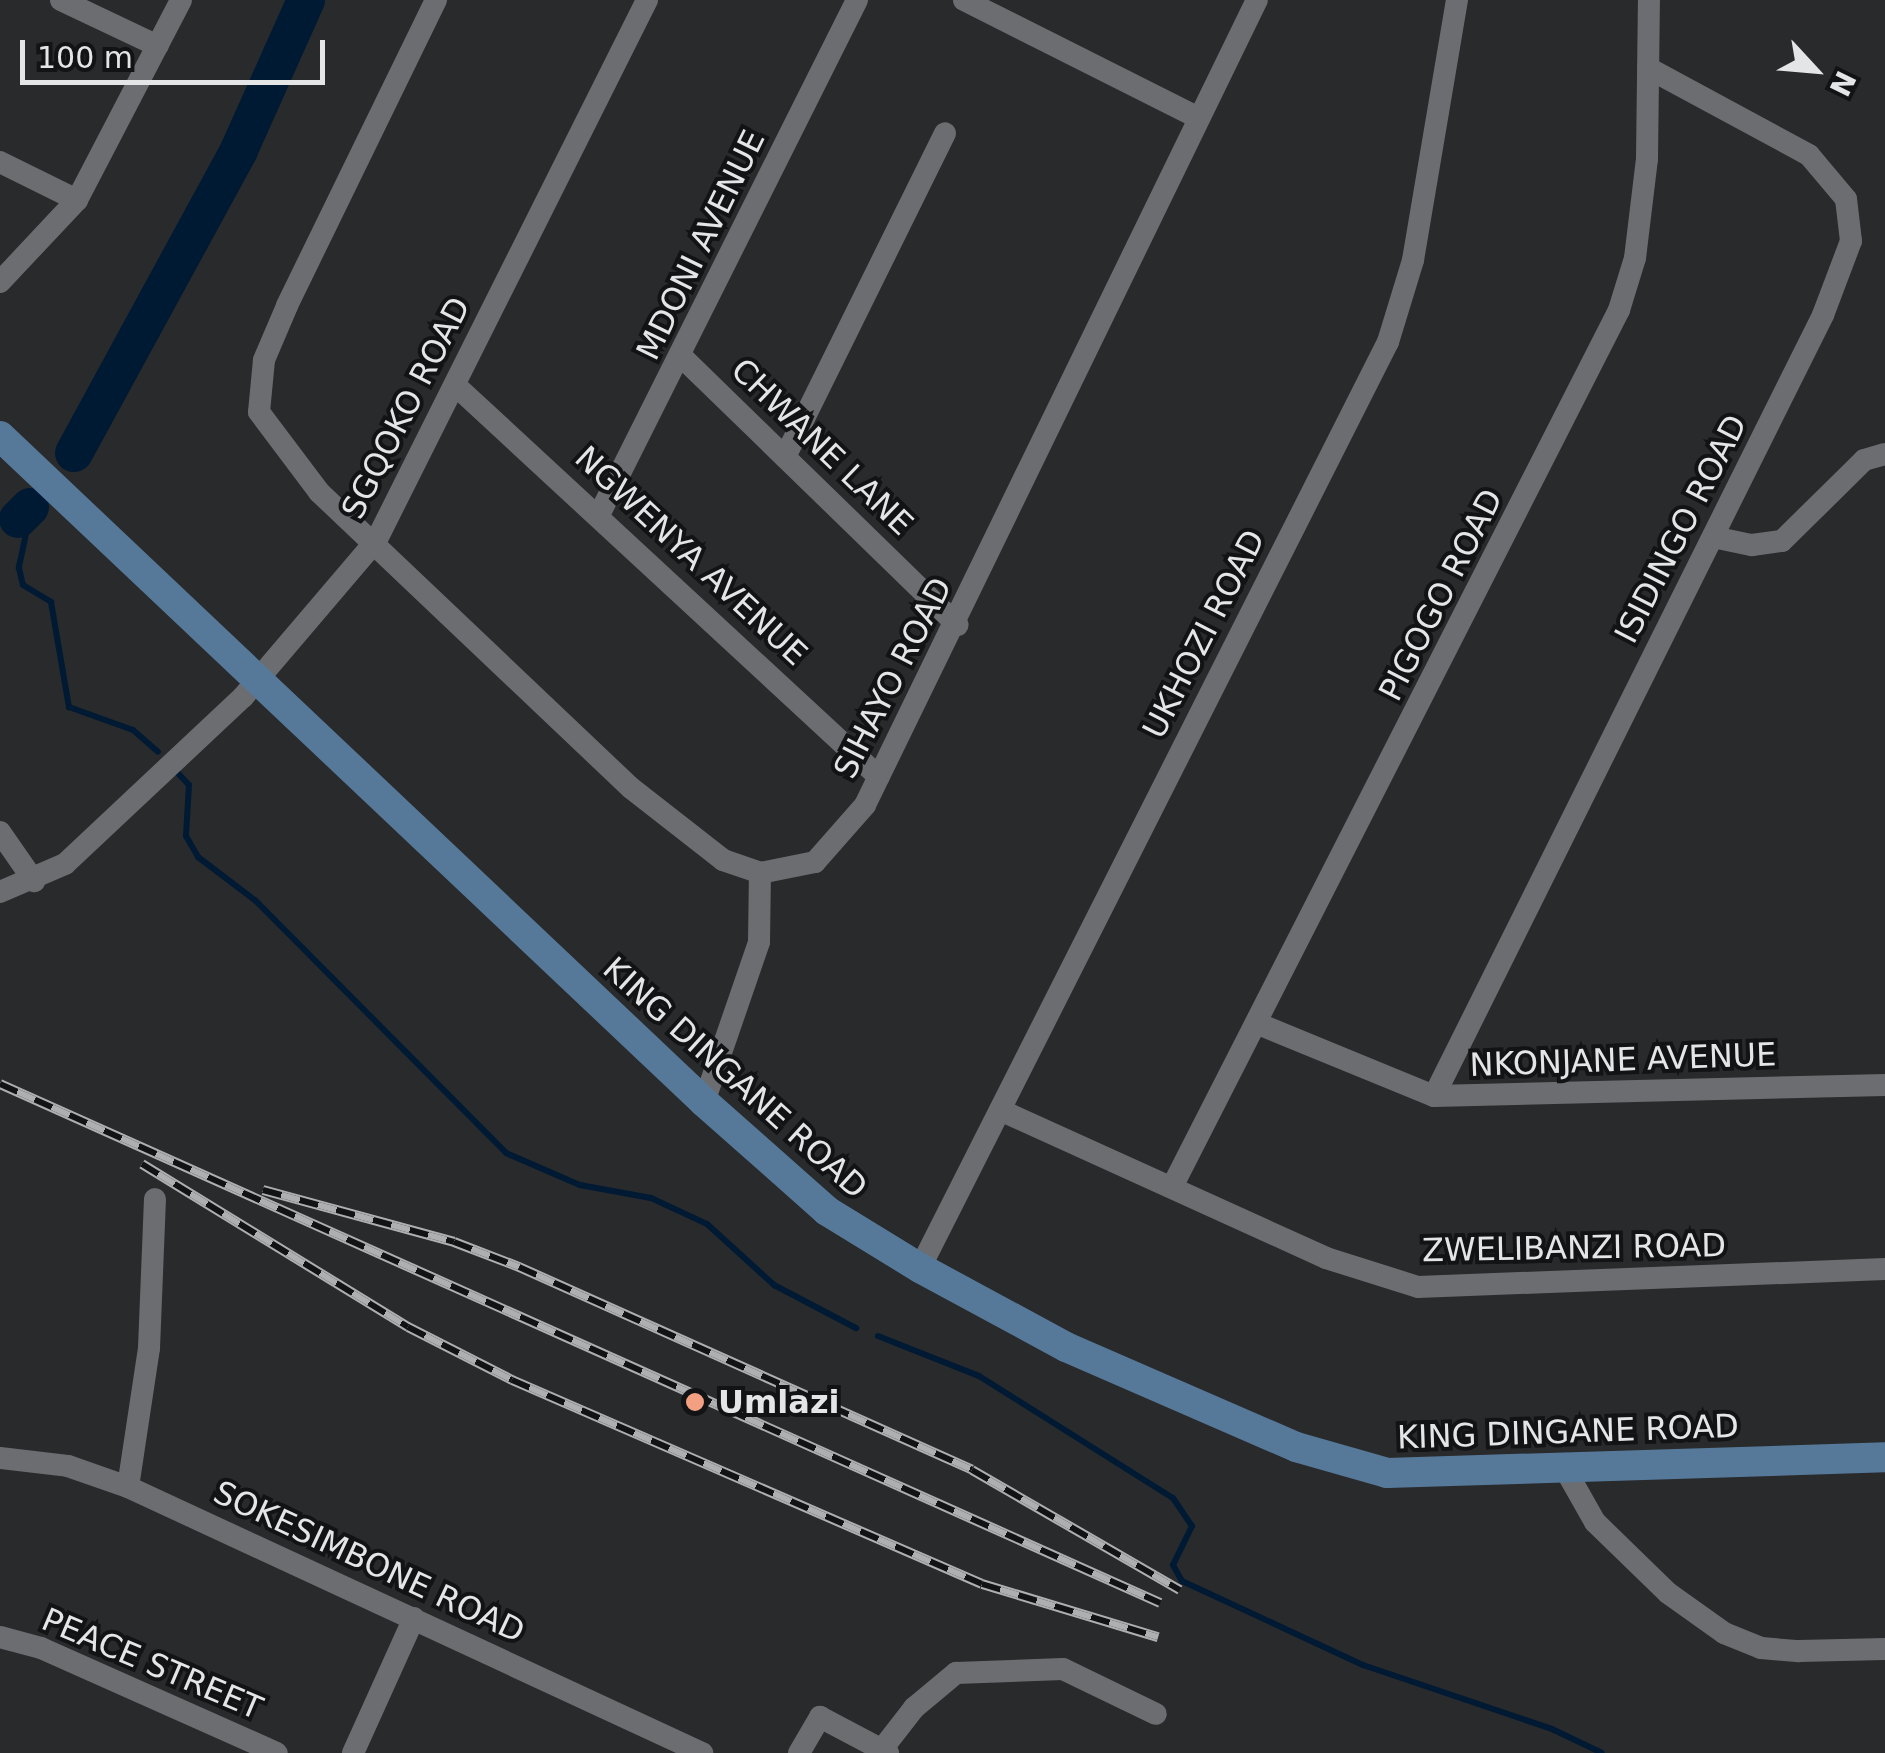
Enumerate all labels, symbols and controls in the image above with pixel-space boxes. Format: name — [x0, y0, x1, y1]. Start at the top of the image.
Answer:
scale bar — [25, 20, 330, 82]
north arrow — [1765, 20, 1865, 120]
text: 100 m — [37, 40, 133, 75]
text: N — [1822, 66, 1862, 101]
street label: MDONI AVENUE — [629, 124, 773, 366]
street label: SGQOKO ROAD — [334, 291, 478, 525]
street label: CHWANE LANE — [723, 351, 921, 543]
street label: ISIDINGO ROAD — [1607, 409, 1755, 649]
street label: NGWENYA AVENUE — [567, 439, 815, 673]
street label: PIGOGO ROAD — [1371, 483, 1511, 707]
street label: UKHOZI ROAD — [1135, 523, 1273, 745]
street label: SIHAYO ROAD — [826, 571, 960, 785]
street label: KING DINGANE ROAD — [595, 949, 875, 1207]
street label: NKONJANE AVENUE — [1469, 1035, 1777, 1085]
street label: ZWELIBANZI ROAD — [1422, 1226, 1726, 1270]
place label: Umlazi — [718, 1383, 839, 1421]
marker: Umlazi — [682, 1389, 708, 1415]
street label: KING DINGANE ROAD — [1397, 1407, 1739, 1457]
street label: SOKESIMBONE ROAD — [208, 1473, 530, 1651]
street label: PEACE STREET — [36, 1600, 268, 1728]

